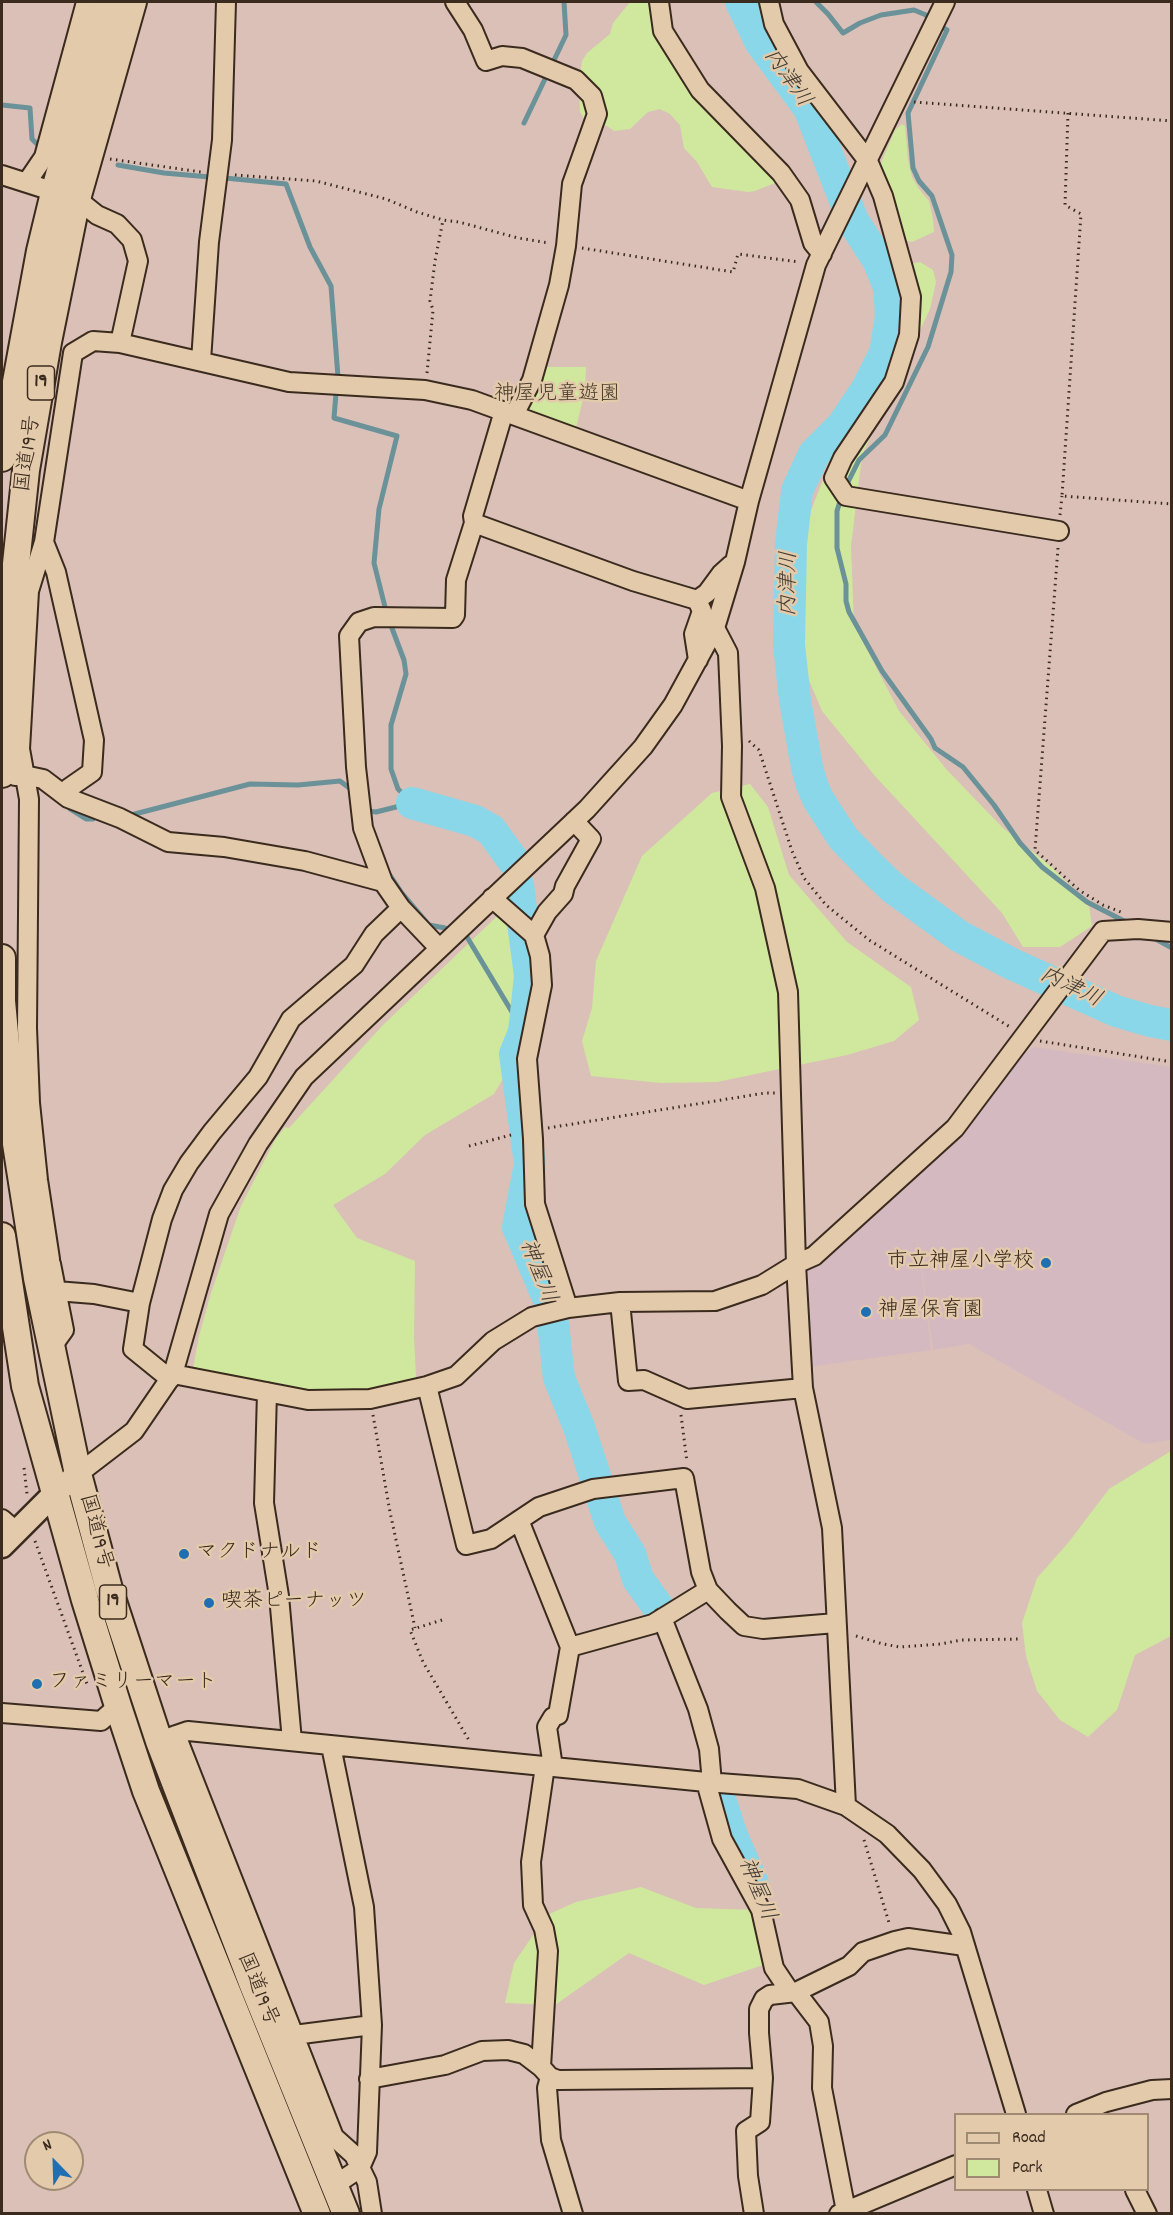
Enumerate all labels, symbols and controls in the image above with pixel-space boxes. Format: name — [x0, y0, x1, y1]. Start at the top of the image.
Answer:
water label: 内津川 — [756, 44, 816, 114]
road number: 19 — [28, 366, 54, 400]
park label: 神屋児童遊園 — [494, 383, 620, 409]
street label: 国道19号 — [12, 414, 48, 494]
water label: 内津川 — [777, 551, 805, 617]
water label: 内津川 — [1035, 963, 1105, 1015]
water label: 神屋川 — [512, 1236, 560, 1308]
place label: 市立神屋小学校 — [887, 1250, 1034, 1276]
marker: 市立神屋小学校 — [1039, 1256, 1053, 1270]
place label: 神屋保育園 — [878, 1299, 983, 1325]
marker: 神屋保育園 — [859, 1305, 873, 1319]
street label: 国道19号 — [72, 1491, 116, 1573]
place label: マクドナルド — [196, 1541, 322, 1567]
marker: マクドナルド — [177, 1547, 191, 1561]
road number: 19 — [100, 1585, 126, 1619]
place label: 喫茶ピーナッツ — [221, 1590, 367, 1616]
marker: 喫茶ピーナッツ — [202, 1596, 216, 1610]
place label: ファミリーマート — [49, 1671, 217, 1697]
marker: ファミリーマート — [30, 1677, 44, 1691]
water label: 神屋川 — [730, 1854, 780, 1926]
street label: 国道19号 — [230, 1949, 282, 2031]
legend — [954, 2113, 1149, 2191]
text: Road — [1012, 2126, 1046, 2151]
north arrow — [24, 2131, 84, 2191]
text: N — [39, 2134, 56, 2158]
text: Park — [1012, 2156, 1043, 2181]

